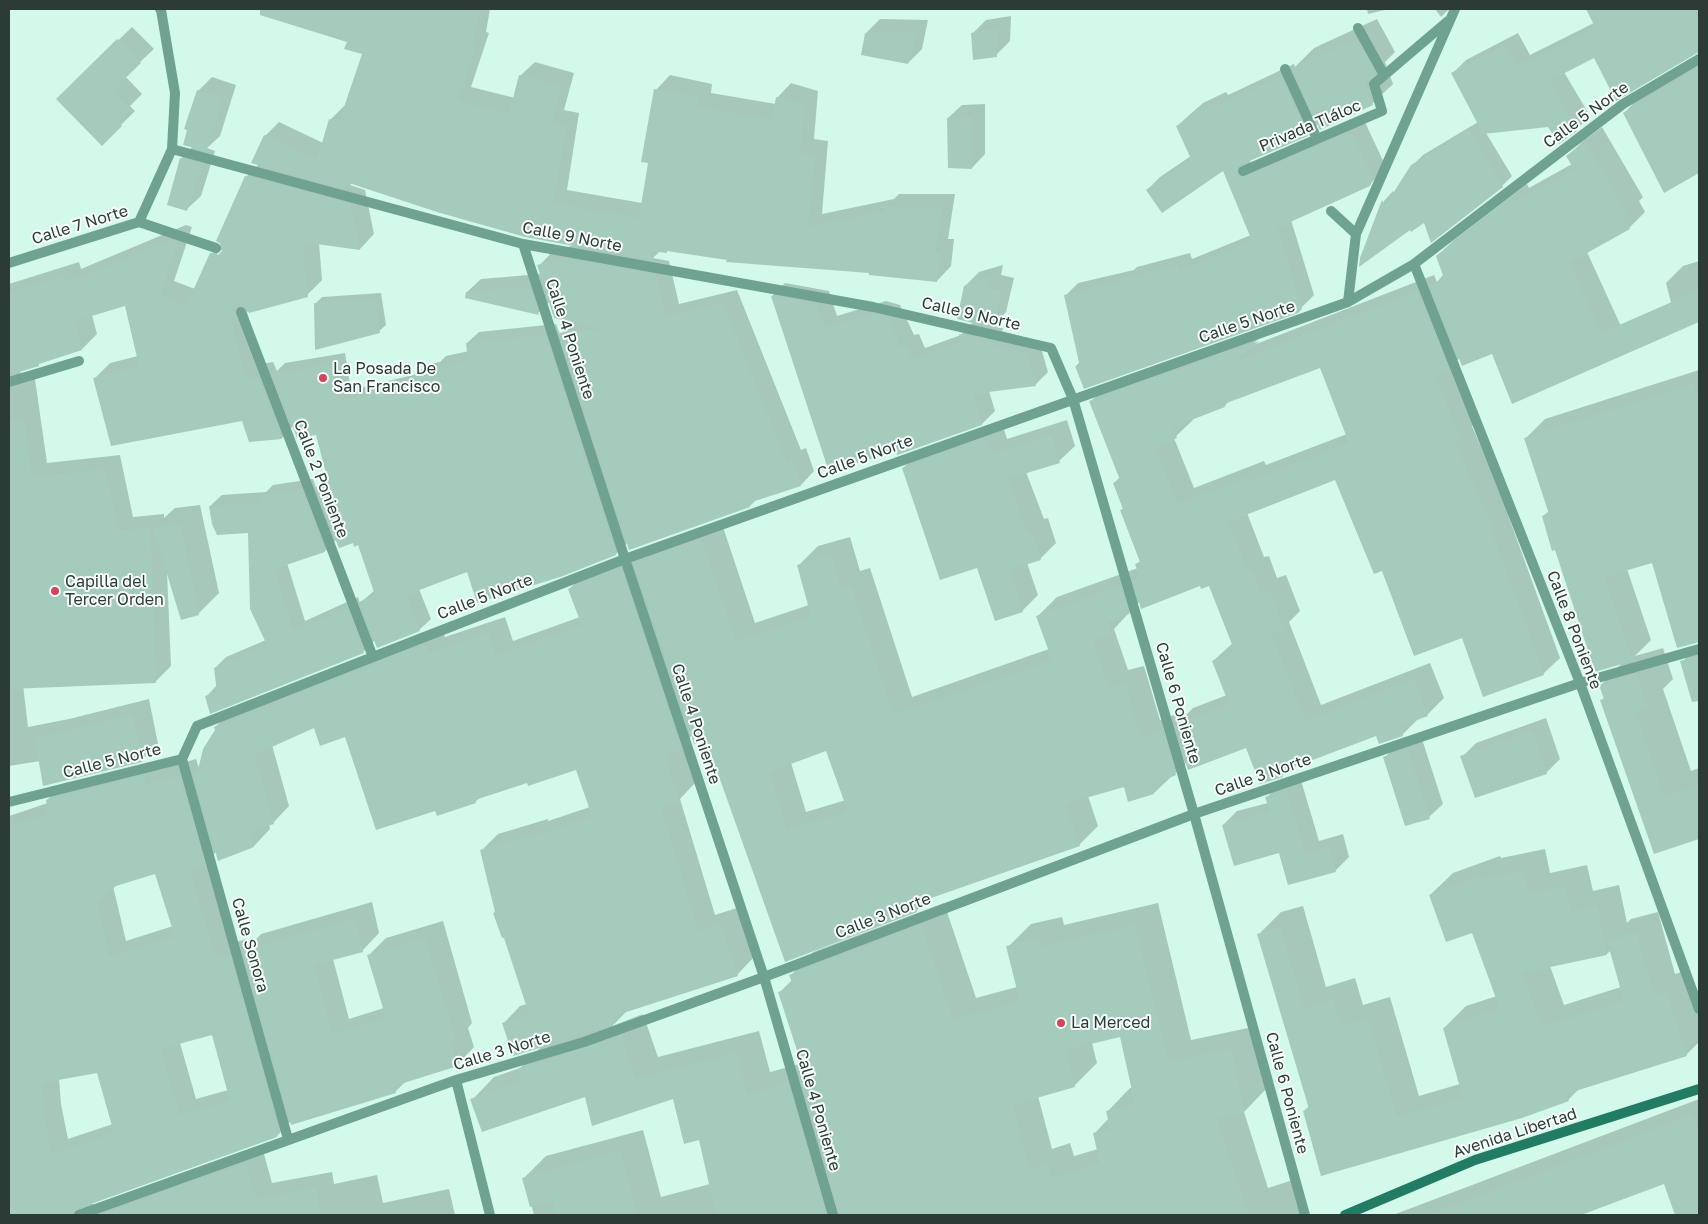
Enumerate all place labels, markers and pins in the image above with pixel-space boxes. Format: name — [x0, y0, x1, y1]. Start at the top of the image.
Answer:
place label: La Posada De San Francisco — [333, 359, 440, 397]
marker: La Posada De San Francisco — [317, 372, 329, 384]
place label: Capilla del Tercer Orden — [65, 572, 164, 610]
marker: Capilla del Tercer Orden — [49, 585, 61, 597]
place label: La Merced — [1071, 1013, 1150, 1033]
marker: La Merced — [1055, 1017, 1067, 1029]

